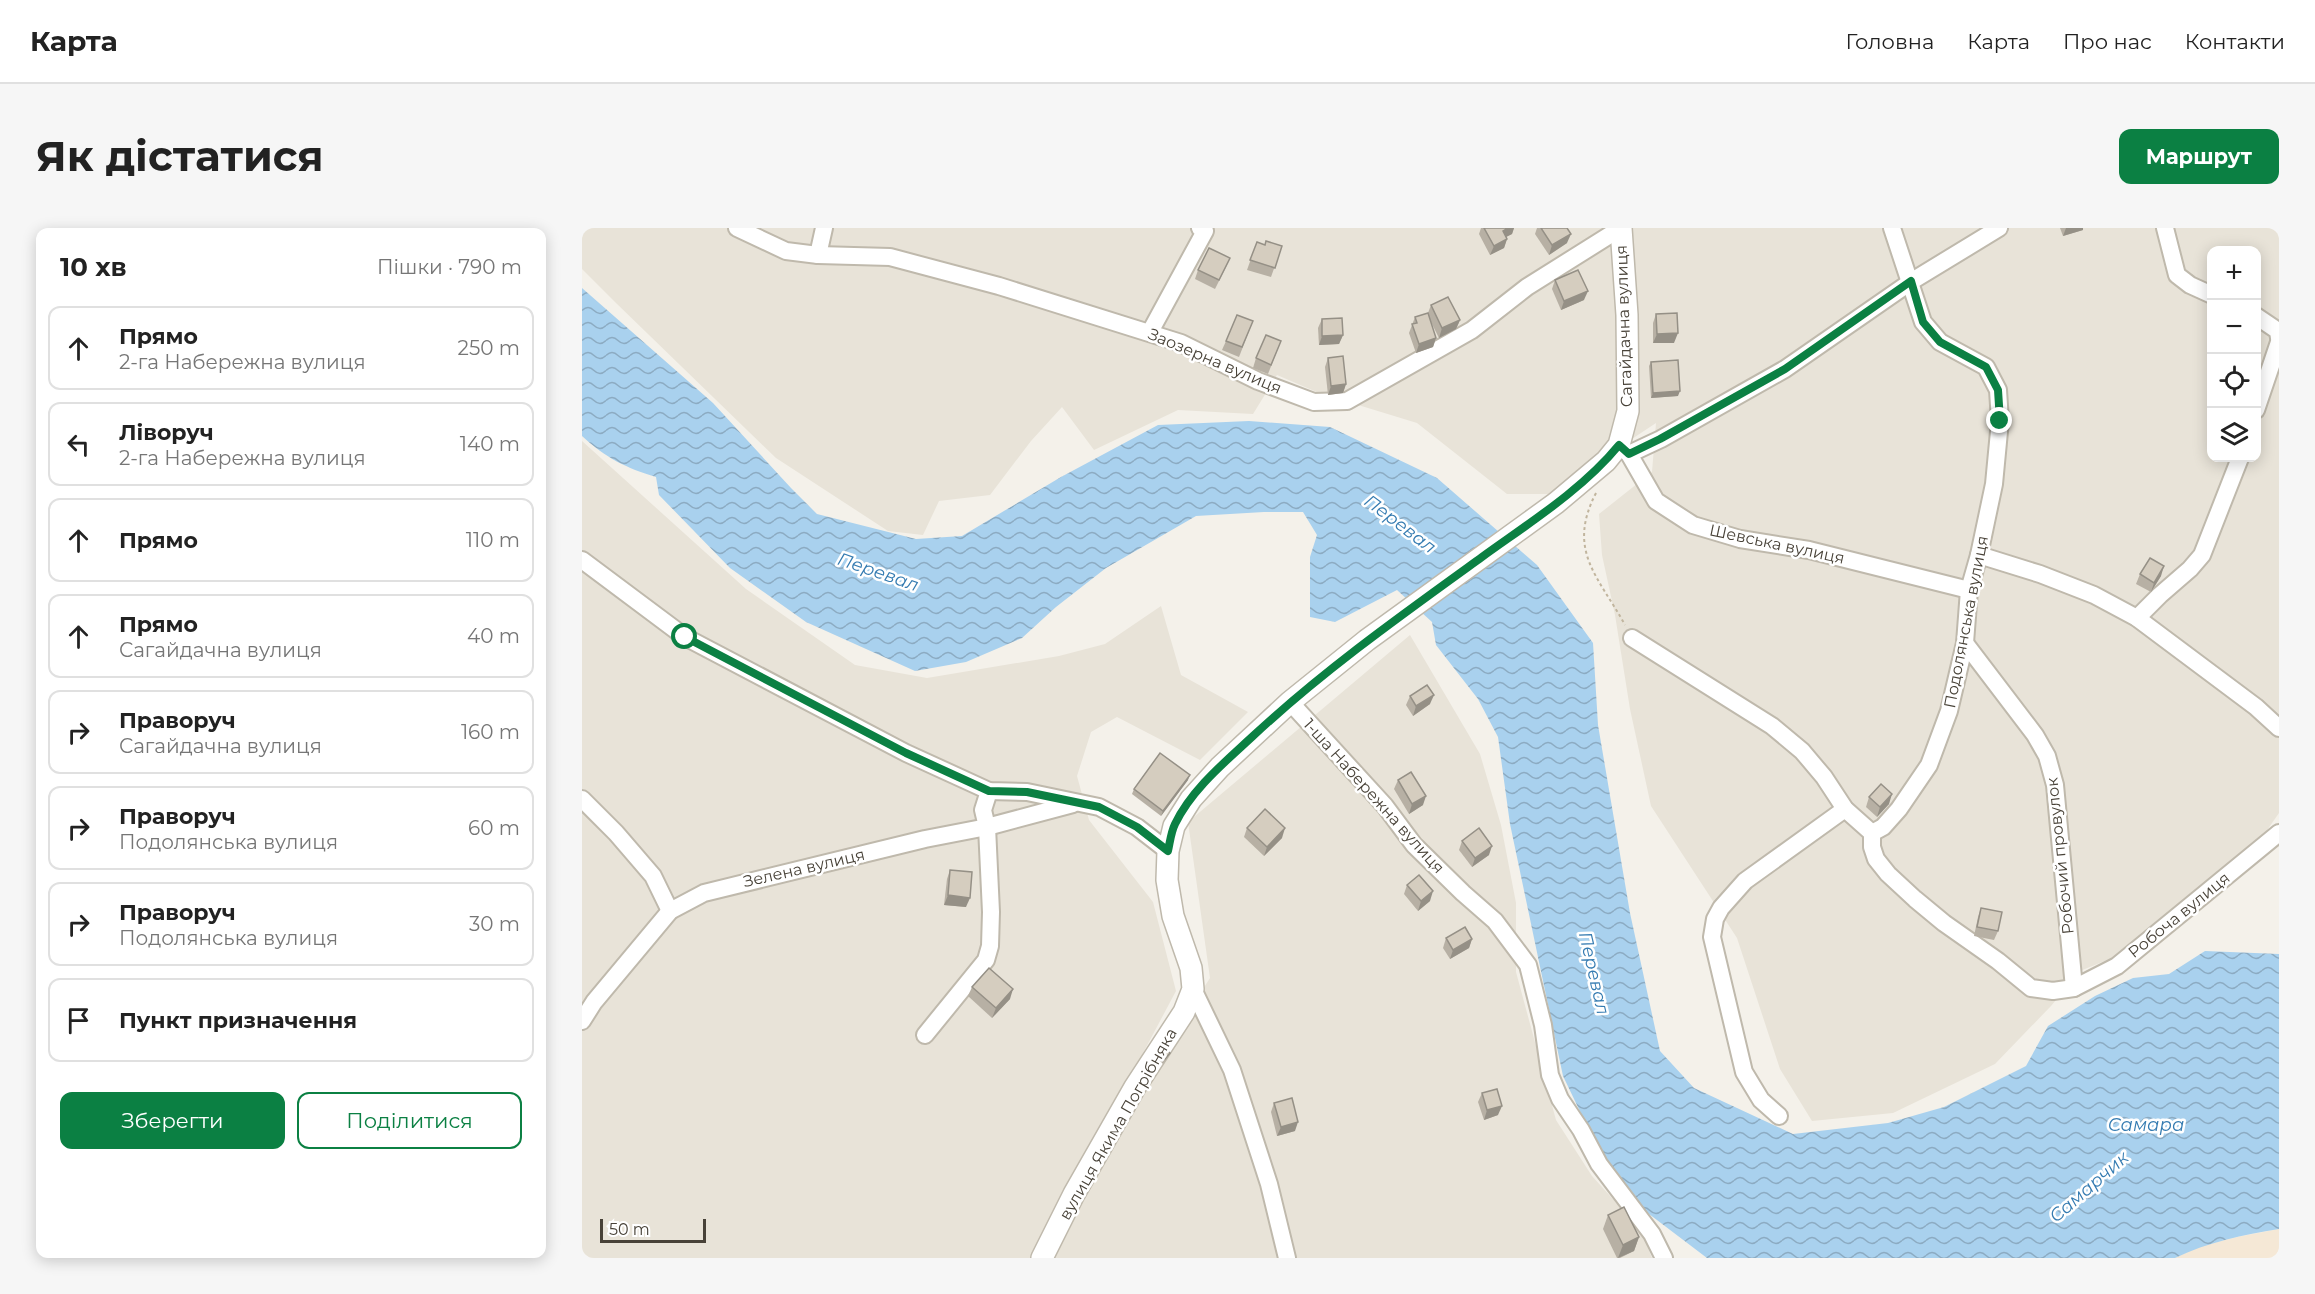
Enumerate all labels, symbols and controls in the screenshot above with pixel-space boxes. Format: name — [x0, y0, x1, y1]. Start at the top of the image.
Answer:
text: Карта — [30, 24, 118, 58]
text: Головна — [1846, 29, 1934, 54]
text: Карта — [1967, 29, 2030, 54]
text: Про нас — [2063, 29, 2152, 54]
text: Контакти — [2185, 29, 2285, 54]
button: Маршрут — [2119, 129, 2279, 184]
text: Як дістатися — [36, 130, 324, 182]
street label: Сагайдачна вулиця — [1612, 245, 1636, 407]
map controls — [2207, 246, 2261, 462]
button: + — [2207, 246, 2261, 300]
text: 10 хв — [60, 251, 127, 283]
text: Пішки · 790 m — [377, 255, 522, 279]
button: − — [2207, 300, 2261, 354]
text: Прямо — [119, 323, 198, 350]
street label: Заозерна вулиця — [1145, 324, 1285, 398]
icon: ahead — [62, 332, 95, 365]
text: 250 m — [458, 336, 520, 360]
text: 2-га Набережна вулиця — [119, 350, 366, 374]
button: locate — [2207, 354, 2261, 408]
route end — [1986, 407, 2012, 433]
button: layers — [2207, 408, 2261, 462]
text: Ліворуч — [119, 419, 214, 446]
icon: left — [62, 428, 95, 461]
text: 140 m — [460, 432, 520, 456]
text: 2-га Набережна вулиця — [119, 446, 366, 470]
water label: Перевал — [1360, 490, 1440, 558]
street label: Шевська вулиця — [1708, 520, 1846, 568]
icon: ahead — [62, 524, 95, 557]
text: Прямо — [119, 527, 198, 554]
text: 110 m — [466, 528, 520, 552]
street label: Подолянська вулиця — [1940, 534, 1992, 710]
water label: Перевал — [835, 548, 921, 596]
text: Прямо — [119, 611, 198, 638]
icon: ahead — [62, 620, 95, 653]
route start — [671, 623, 697, 649]
text: 40 m — [467, 624, 520, 648]
text: Сагайдачна вулиця — [119, 638, 322, 662]
text: Праворуч — [119, 707, 236, 734]
street label: 1-ша Набережна вулиця — [1300, 715, 1448, 877]
icon: right — [62, 716, 95, 749]
text: 160 m — [461, 720, 520, 744]
text: Сагайдачна вулиця — [119, 734, 322, 758]
street label: Робочий провулок — [2042, 776, 2078, 935]
text: Праворуч — [119, 803, 236, 830]
icon: right — [62, 812, 95, 845]
text: 60 m — [468, 816, 520, 840]
text: Подолянська вулиця — [119, 830, 338, 854]
street label: Зелена вулиця — [741, 845, 867, 891]
street label: Робоча вулиця — [2124, 868, 2234, 962]
text: Праворуч — [119, 899, 236, 926]
icon: right — [62, 908, 95, 941]
text: 30 m — [469, 912, 520, 936]
text: Подолянська вулиця — [119, 926, 338, 950]
water label: Перевал — [1574, 929, 1614, 1017]
icon: arrive — [62, 1004, 95, 1037]
text: Пункт призначення — [119, 1007, 357, 1034]
street label: вулиця Якима Погрібняка — [1055, 1025, 1181, 1223]
button: Зберегти — [60, 1092, 285, 1149]
button: Поділитися — [297, 1092, 522, 1149]
water label: Самара — [2108, 1114, 2184, 1136]
water label: Самарчик — [2045, 1146, 2134, 1227]
scale bar — [600, 1216, 706, 1244]
text: 50 m — [609, 1220, 650, 1239]

